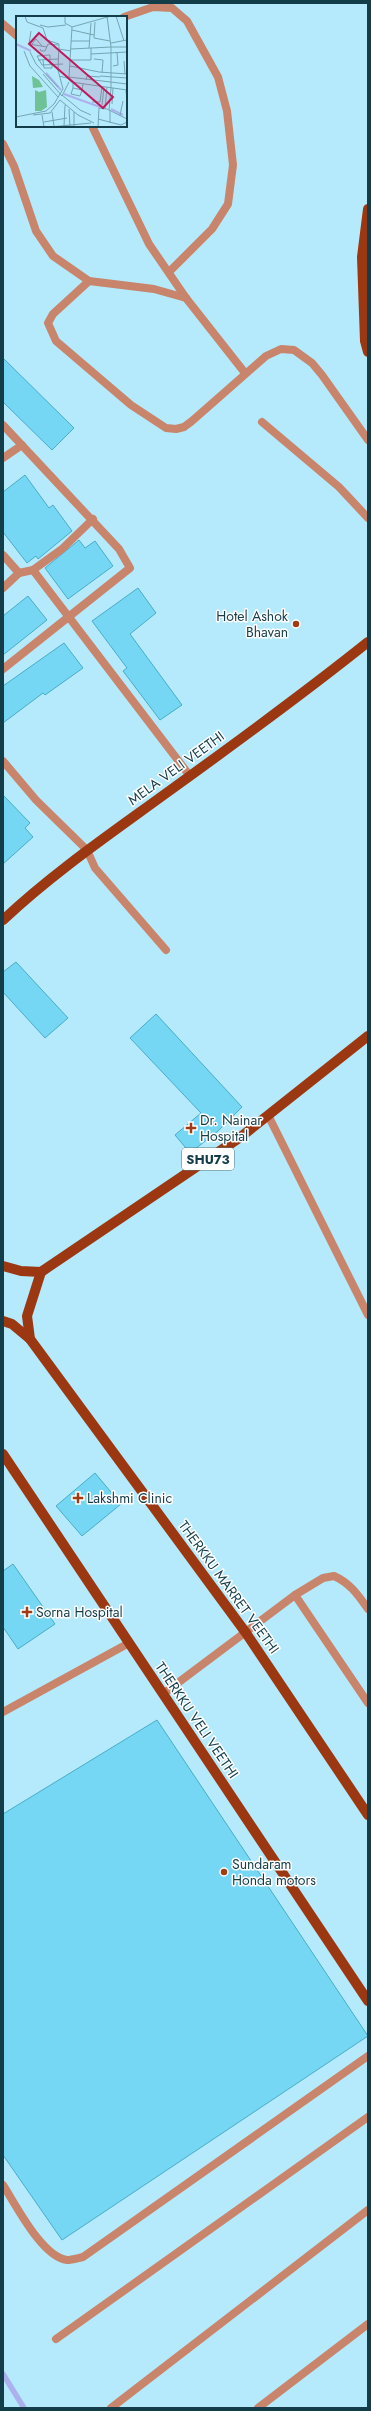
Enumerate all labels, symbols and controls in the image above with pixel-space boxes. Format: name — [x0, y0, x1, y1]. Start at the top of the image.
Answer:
inset map — [16, 16, 127, 127]
place label: Hotel Ashok Bhavan — [216, 606, 289, 642]
marker: Hotel Ashok Bhavan — [291, 619, 301, 629]
street label: MELA VELI VEETHI — [124, 726, 228, 810]
place label: Dr. Nainar Hospital — [200, 1110, 262, 1146]
marker: Dr. Nainar Hospital — [185, 1122, 197, 1134]
road number: SHU73 — [182, 1148, 234, 1170]
place label: Lakshmi Clinic — [87, 1488, 172, 1508]
marker: Lakshmi Clinic — [72, 1492, 84, 1504]
street label: THERKKU MARRET VEETHI — [174, 1516, 284, 1658]
place label: Sorna Hospital — [36, 1602, 123, 1622]
marker: Sorna Hospital — [21, 1606, 33, 1618]
street label: THERKKU VELI VEETHI — [151, 1658, 243, 1782]
place label: Sundaram Honda motors — [232, 1854, 316, 1890]
marker: Sundaram Honda motors — [219, 1867, 229, 1877]

